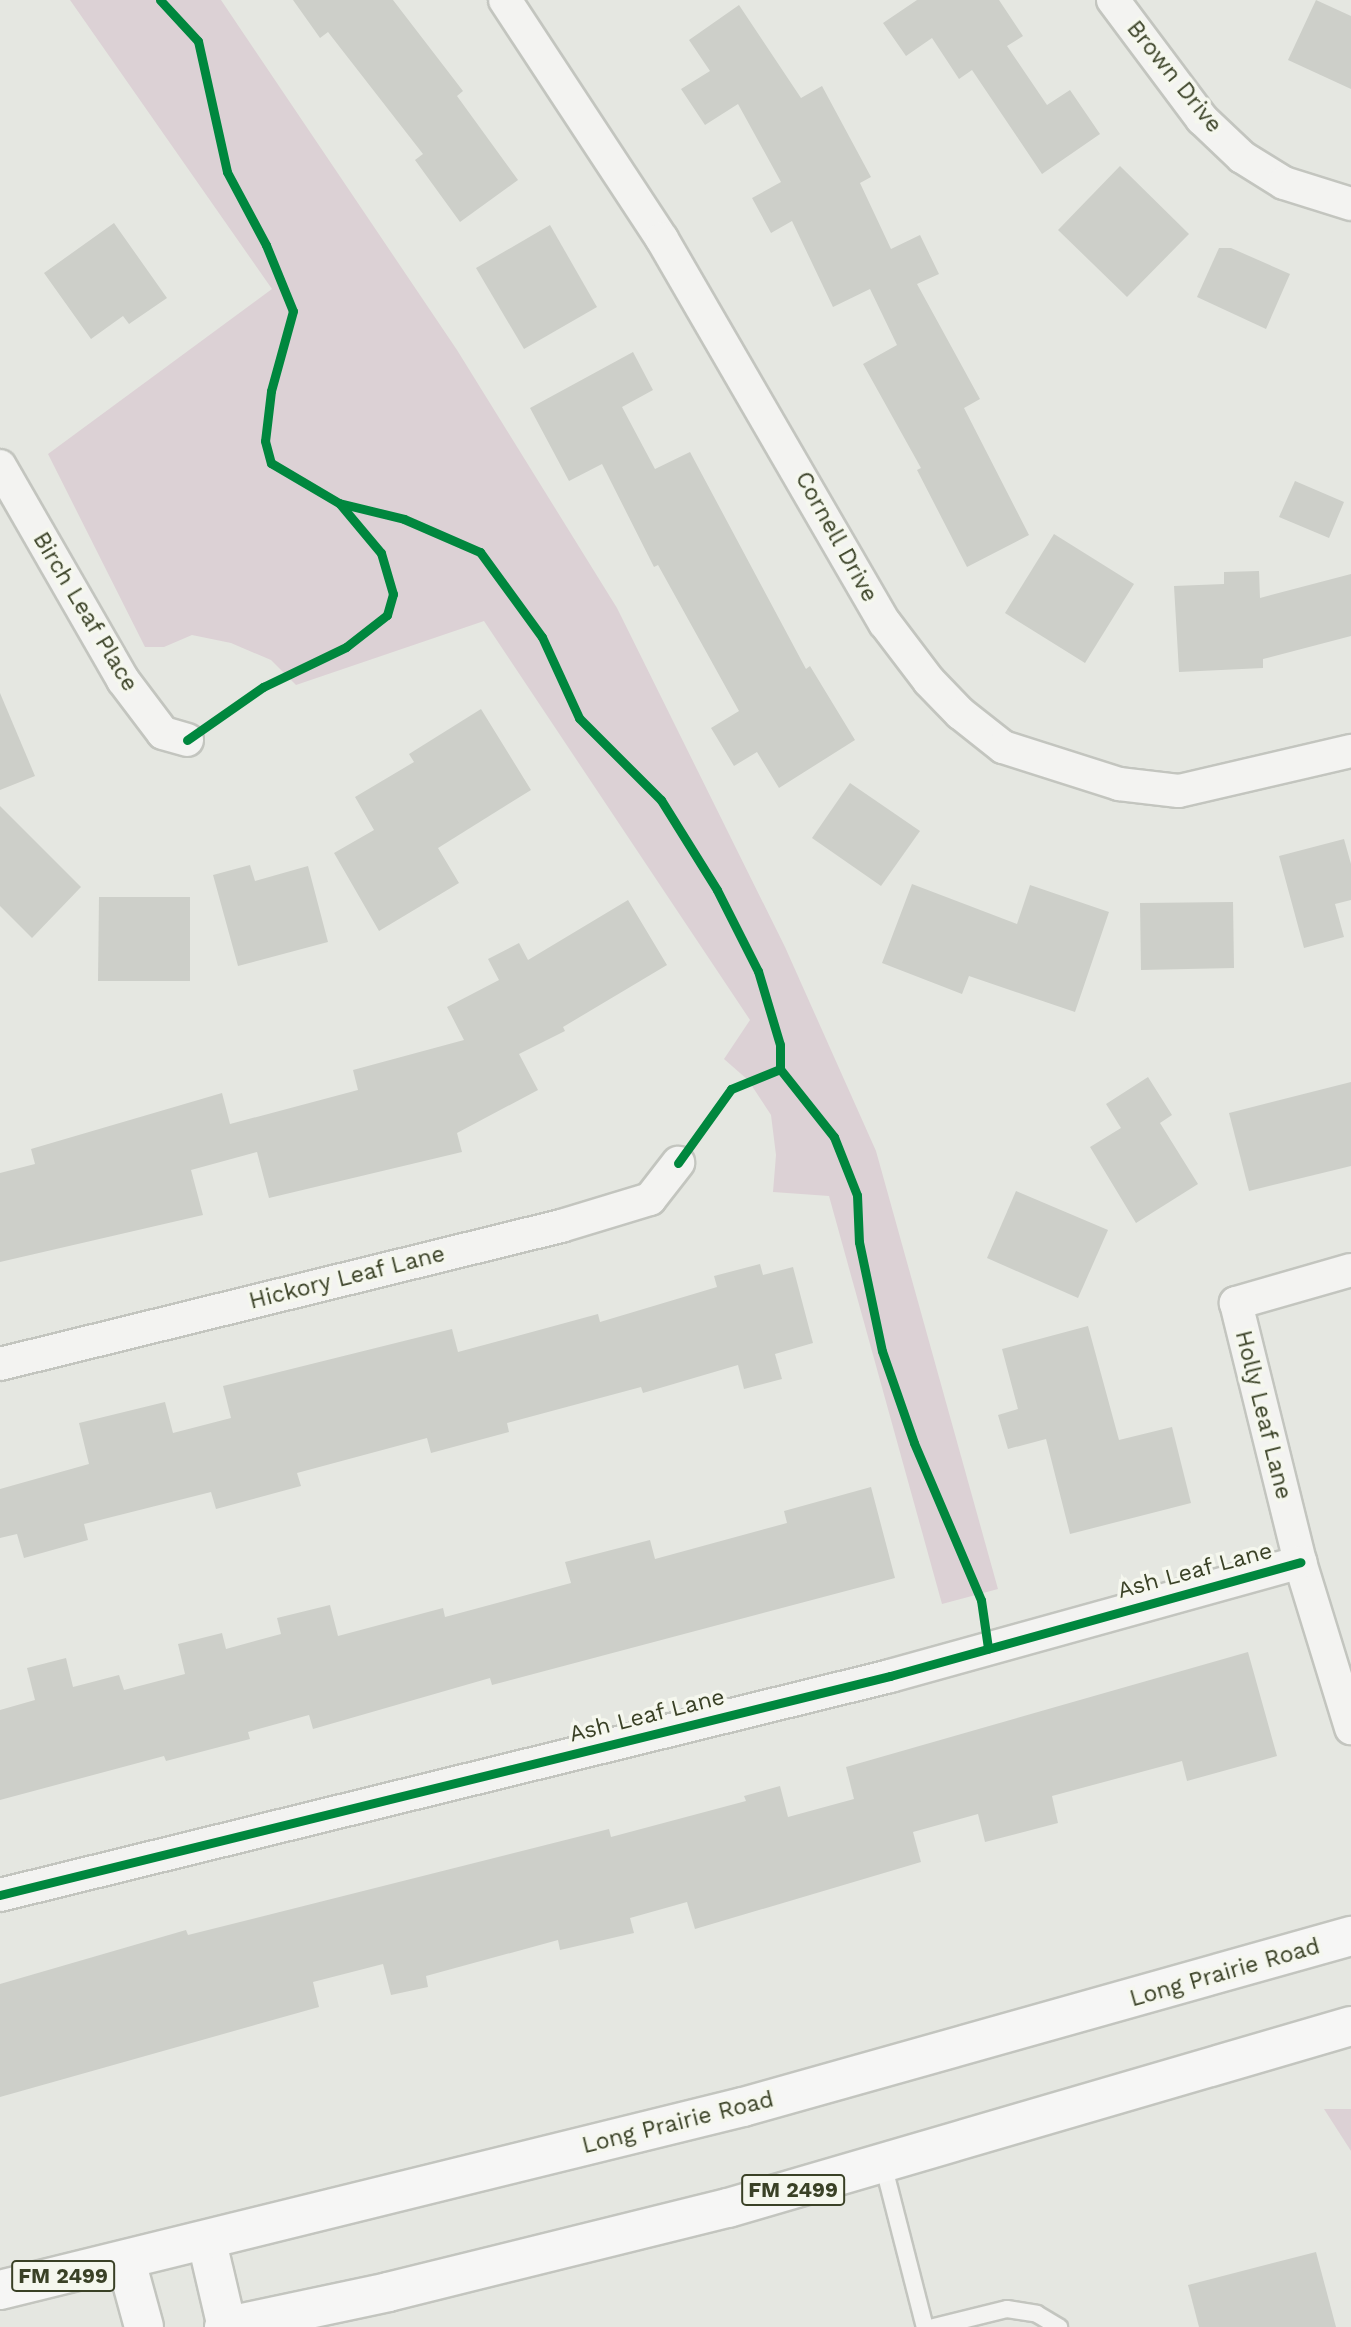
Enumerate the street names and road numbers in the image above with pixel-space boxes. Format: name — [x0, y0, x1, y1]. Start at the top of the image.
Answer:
street label: Brown Drive — [1120, 15, 1228, 139]
street label: Cornell Drive — [789, 467, 883, 607]
street label: Birch Leaf Place — [26, 527, 144, 697]
street label: Hickory Leaf Lane — [246, 1240, 448, 1316]
street label: Holly Leaf Lane — [1229, 1327, 1297, 1503]
street label: Ash Leaf Lane — [1114, 1537, 1276, 1605]
street label: Ash Leaf Lane — [566, 1683, 728, 1749]
street label: Long Prairie Road — [1127, 1933, 1323, 2013]
street label: Long Prairie Road — [579, 2086, 777, 2160]
road number: FM 2499 — [740, 2172, 846, 2208]
road number: FM 2499 — [10, 2258, 116, 2294]

